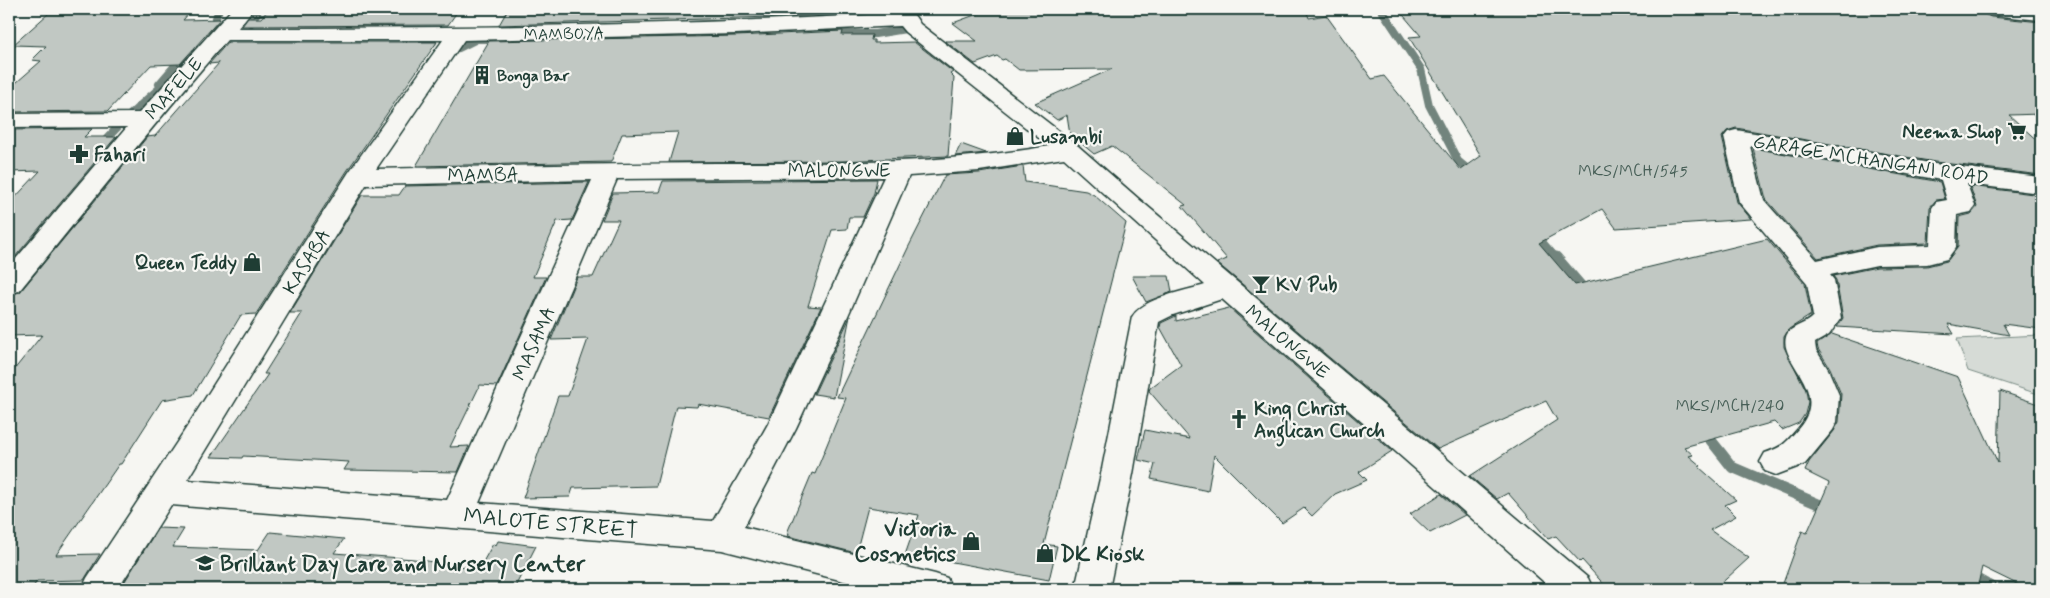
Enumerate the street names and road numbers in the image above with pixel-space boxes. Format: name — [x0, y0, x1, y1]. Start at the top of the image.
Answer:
street label: MAMBOYA — [524, 23, 604, 46]
street label: MAFELE — [140, 52, 208, 126]
street label: GARAGE MCHANGANI ROAD — [1751, 130, 1990, 191]
street label: MALONGWE — [787, 159, 891, 184]
street label: MAMBA — [447, 162, 519, 189]
street label: KASABA — [277, 224, 337, 299]
street label: MALONGWE — [1240, 299, 1335, 385]
street label: MASAMA — [507, 303, 562, 385]
street label: MALOTE STREET — [462, 502, 639, 546]

